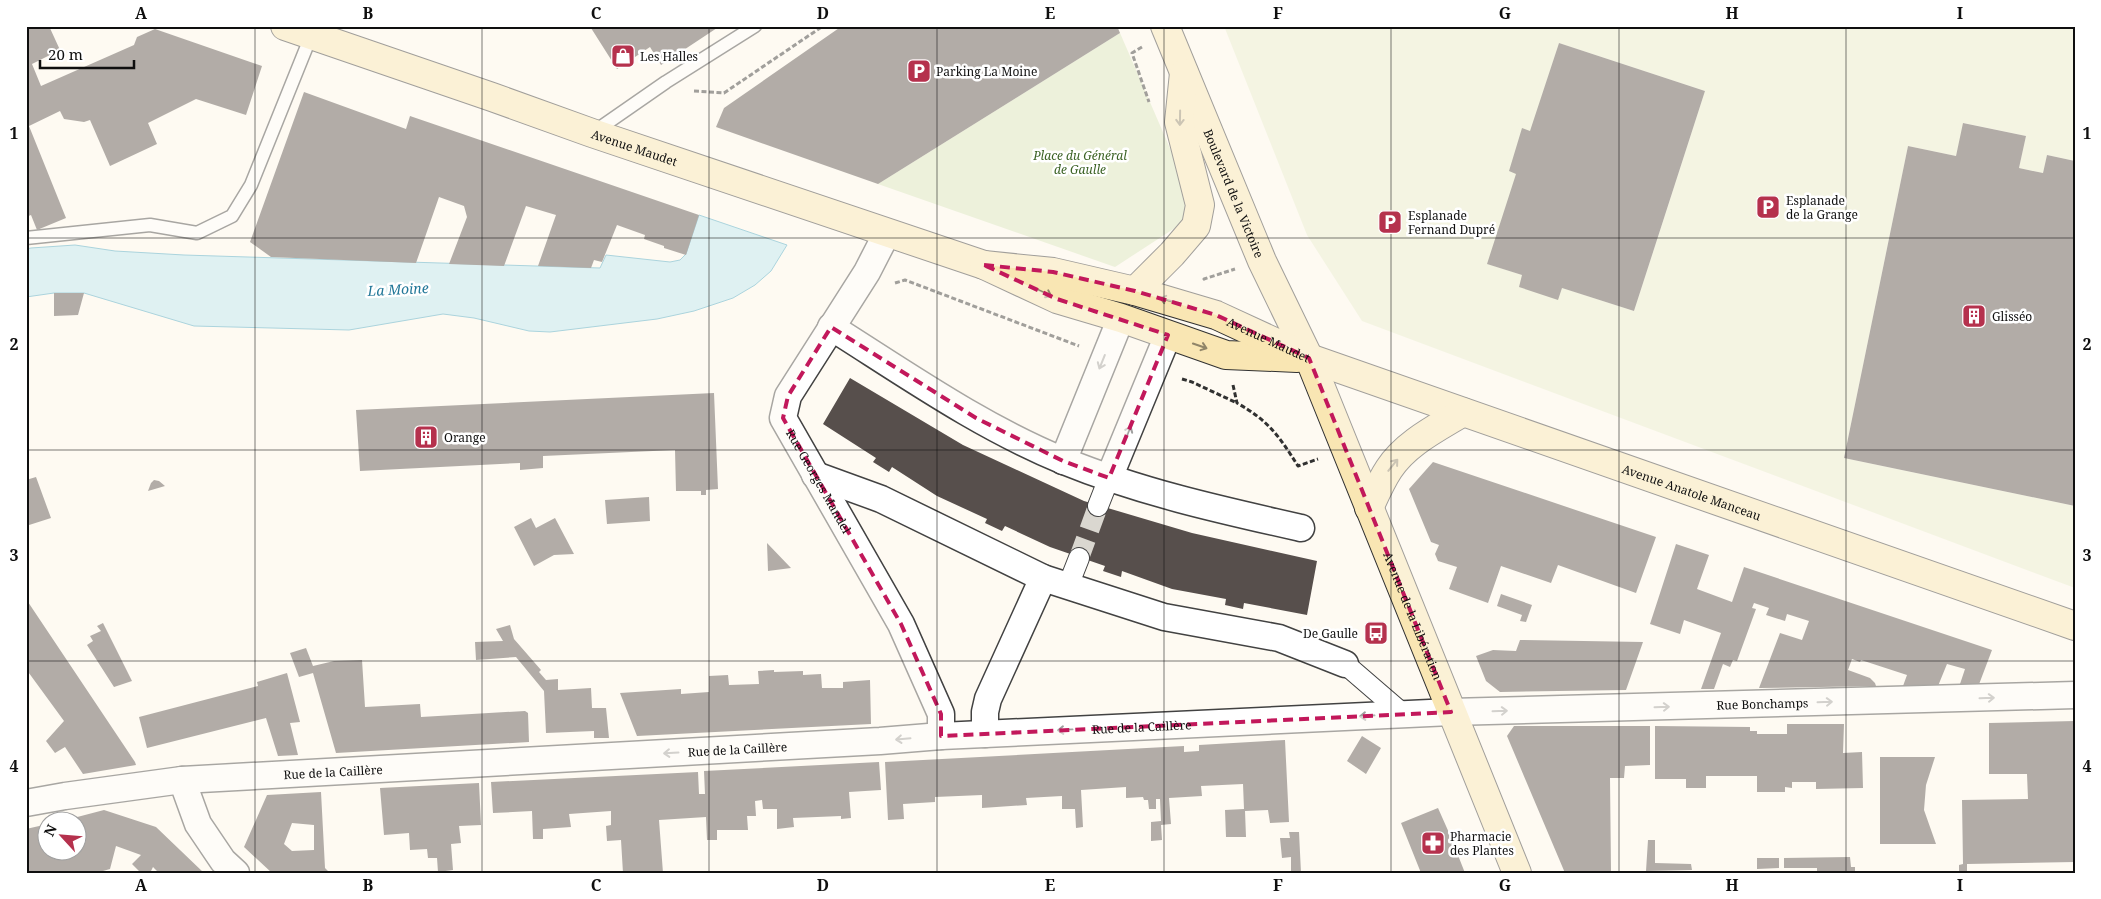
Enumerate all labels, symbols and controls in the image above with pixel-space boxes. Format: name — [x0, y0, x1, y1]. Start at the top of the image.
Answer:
text: A — [135, 2, 148, 24]
text: B — [363, 2, 374, 24]
text: C — [591, 2, 602, 24]
text: D — [817, 2, 829, 24]
text: E — [1045, 2, 1055, 24]
text: F — [1273, 2, 1283, 24]
text: G — [1499, 2, 1511, 24]
text: H — [1725, 2, 1739, 24]
text: I — [1957, 2, 1963, 24]
scale bar — [40, 38, 134, 70]
shop icon: Les Halles — [610, 43, 636, 69]
text: 20 m — [48, 44, 83, 64]
place label: Les Halles — [640, 48, 698, 65]
parking icon: Parking La Moine — [906, 58, 932, 84]
place label: Parking La Moine — [936, 63, 1037, 80]
one-way arrow — [1175, 110, 1185, 126]
text: 1 — [9, 122, 19, 144]
text: 1 — [2082, 122, 2092, 144]
street label: Avenue Maudet — [589, 125, 680, 170]
street label: Boulevard de la Victoire — [1200, 126, 1268, 260]
park label: Place du Général de Gaulle — [1032, 147, 1127, 178]
place label: Esplanade de la Grange — [1786, 192, 1858, 223]
parking icon: Esplanade de la Grange — [1755, 194, 1781, 220]
place label: Esplanade Fernand Dupré — [1408, 207, 1495, 238]
parking icon: Esplanade Fernand Dupré — [1377, 209, 1403, 235]
water label: La Moine — [366, 278, 429, 300]
one-way arrow — [1037, 288, 1052, 298]
one-way arrow — [1159, 295, 1175, 305]
building icon: Glisséo — [1961, 303, 1987, 329]
place label: Glisséo — [1992, 308, 2032, 325]
street label: Avenue Maudet — [1224, 313, 1313, 366]
text: 2 — [9, 333, 19, 355]
text: 2 — [2082, 333, 2092, 355]
one-way arrow — [1192, 342, 1207, 351]
one-way arrow — [1096, 355, 1105, 370]
building icon: Orange — [413, 424, 439, 450]
one-way arrow — [1124, 425, 1133, 440]
street label: Rue Georges Mandel — [783, 426, 856, 536]
place label: Orange — [444, 429, 486, 446]
one-way arrow — [1387, 459, 1398, 472]
street label: Avenue Anatole Manceau — [1620, 460, 1764, 524]
text: 3 — [9, 544, 19, 566]
text: 3 — [2082, 544, 2092, 566]
street label: Avenue de la Libération — [1380, 549, 1447, 683]
bus stop icon: De Gaulle — [1363, 620, 1389, 646]
place label: De Gaulle — [1303, 625, 1358, 642]
one-way arrow — [1978, 693, 1995, 703]
street label: Rue Bonchamps — [1716, 694, 1809, 713]
one-way arrow — [1816, 698, 1832, 707]
one-way arrow — [1654, 702, 1670, 711]
one-way arrow — [1491, 706, 1507, 716]
one-way arrow — [1360, 712, 1376, 721]
street label: Rue de la Caillère — [1092, 716, 1192, 737]
one-way arrow — [1057, 726, 1073, 735]
one-way arrow — [895, 735, 911, 744]
street label: Rue de la Caillère — [687, 738, 788, 760]
one-way arrow — [663, 748, 679, 757]
text: 4 — [9, 755, 19, 777]
text: 4 — [2082, 755, 2092, 777]
street label: Rue de la Caillère — [283, 760, 383, 783]
north arrow — [38, 812, 88, 862]
text: N — [39, 821, 61, 839]
place label: Pharmacie des Plantes — [1450, 828, 1514, 859]
pharmacy icon: Pharmacie des Plantes — [1420, 830, 1446, 856]
text: A — [135, 874, 148, 896]
text: B — [363, 874, 374, 896]
text: C — [591, 874, 602, 896]
text: D — [817, 874, 829, 896]
text: E — [1045, 874, 1055, 896]
text: F — [1273, 874, 1283, 896]
text: G — [1499, 874, 1511, 896]
text: H — [1725, 874, 1739, 896]
text: I — [1957, 874, 1963, 896]

